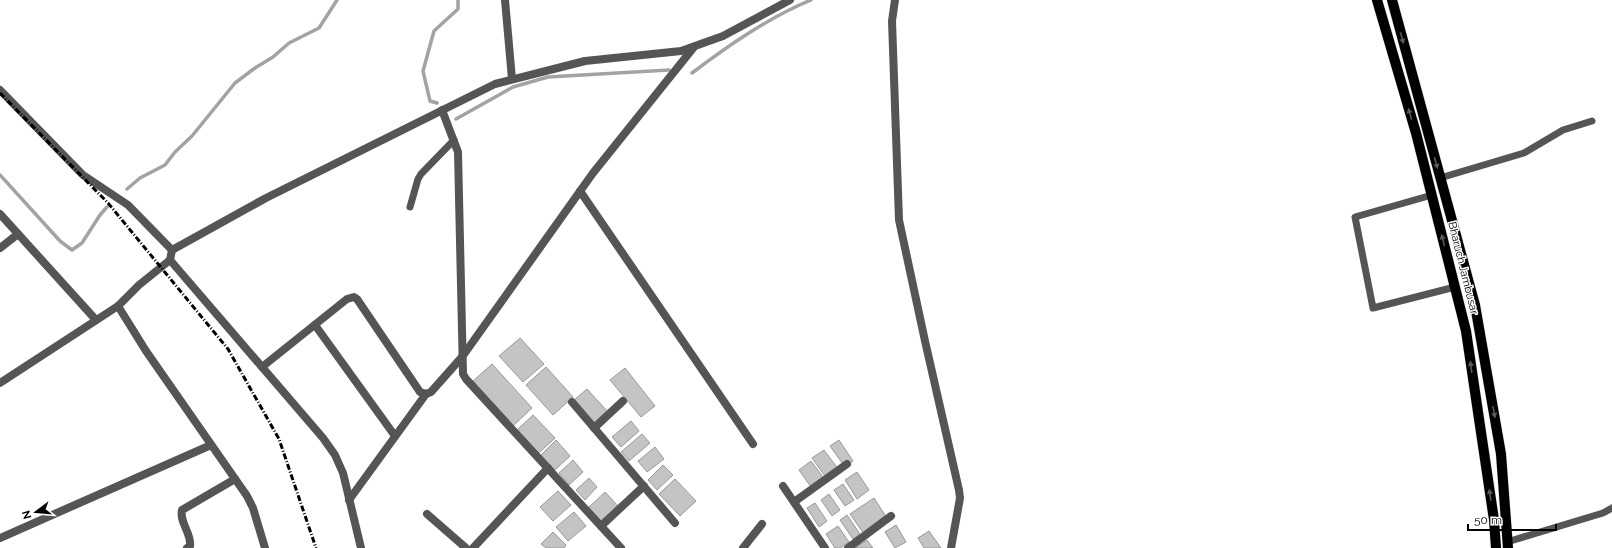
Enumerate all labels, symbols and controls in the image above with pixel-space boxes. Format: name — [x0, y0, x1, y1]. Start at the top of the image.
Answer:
one-way arrow — [1400, 31, 1406, 44]
one-way arrow — [1407, 108, 1413, 120]
one-way arrow — [1433, 157, 1439, 169]
street label: Bharuch Jambusar — [1445, 220, 1481, 316]
one-way arrow — [1440, 234, 1446, 246]
one-way arrow — [1468, 361, 1474, 373]
one-way arrow — [1491, 406, 1497, 418]
one-way arrow — [1487, 489, 1493, 501]
north arrow — [16, 492, 56, 532]
scale bar — [1468, 506, 1556, 532]
text: N — [19, 509, 34, 520]
text: 50 m — [1474, 513, 1502, 527]

